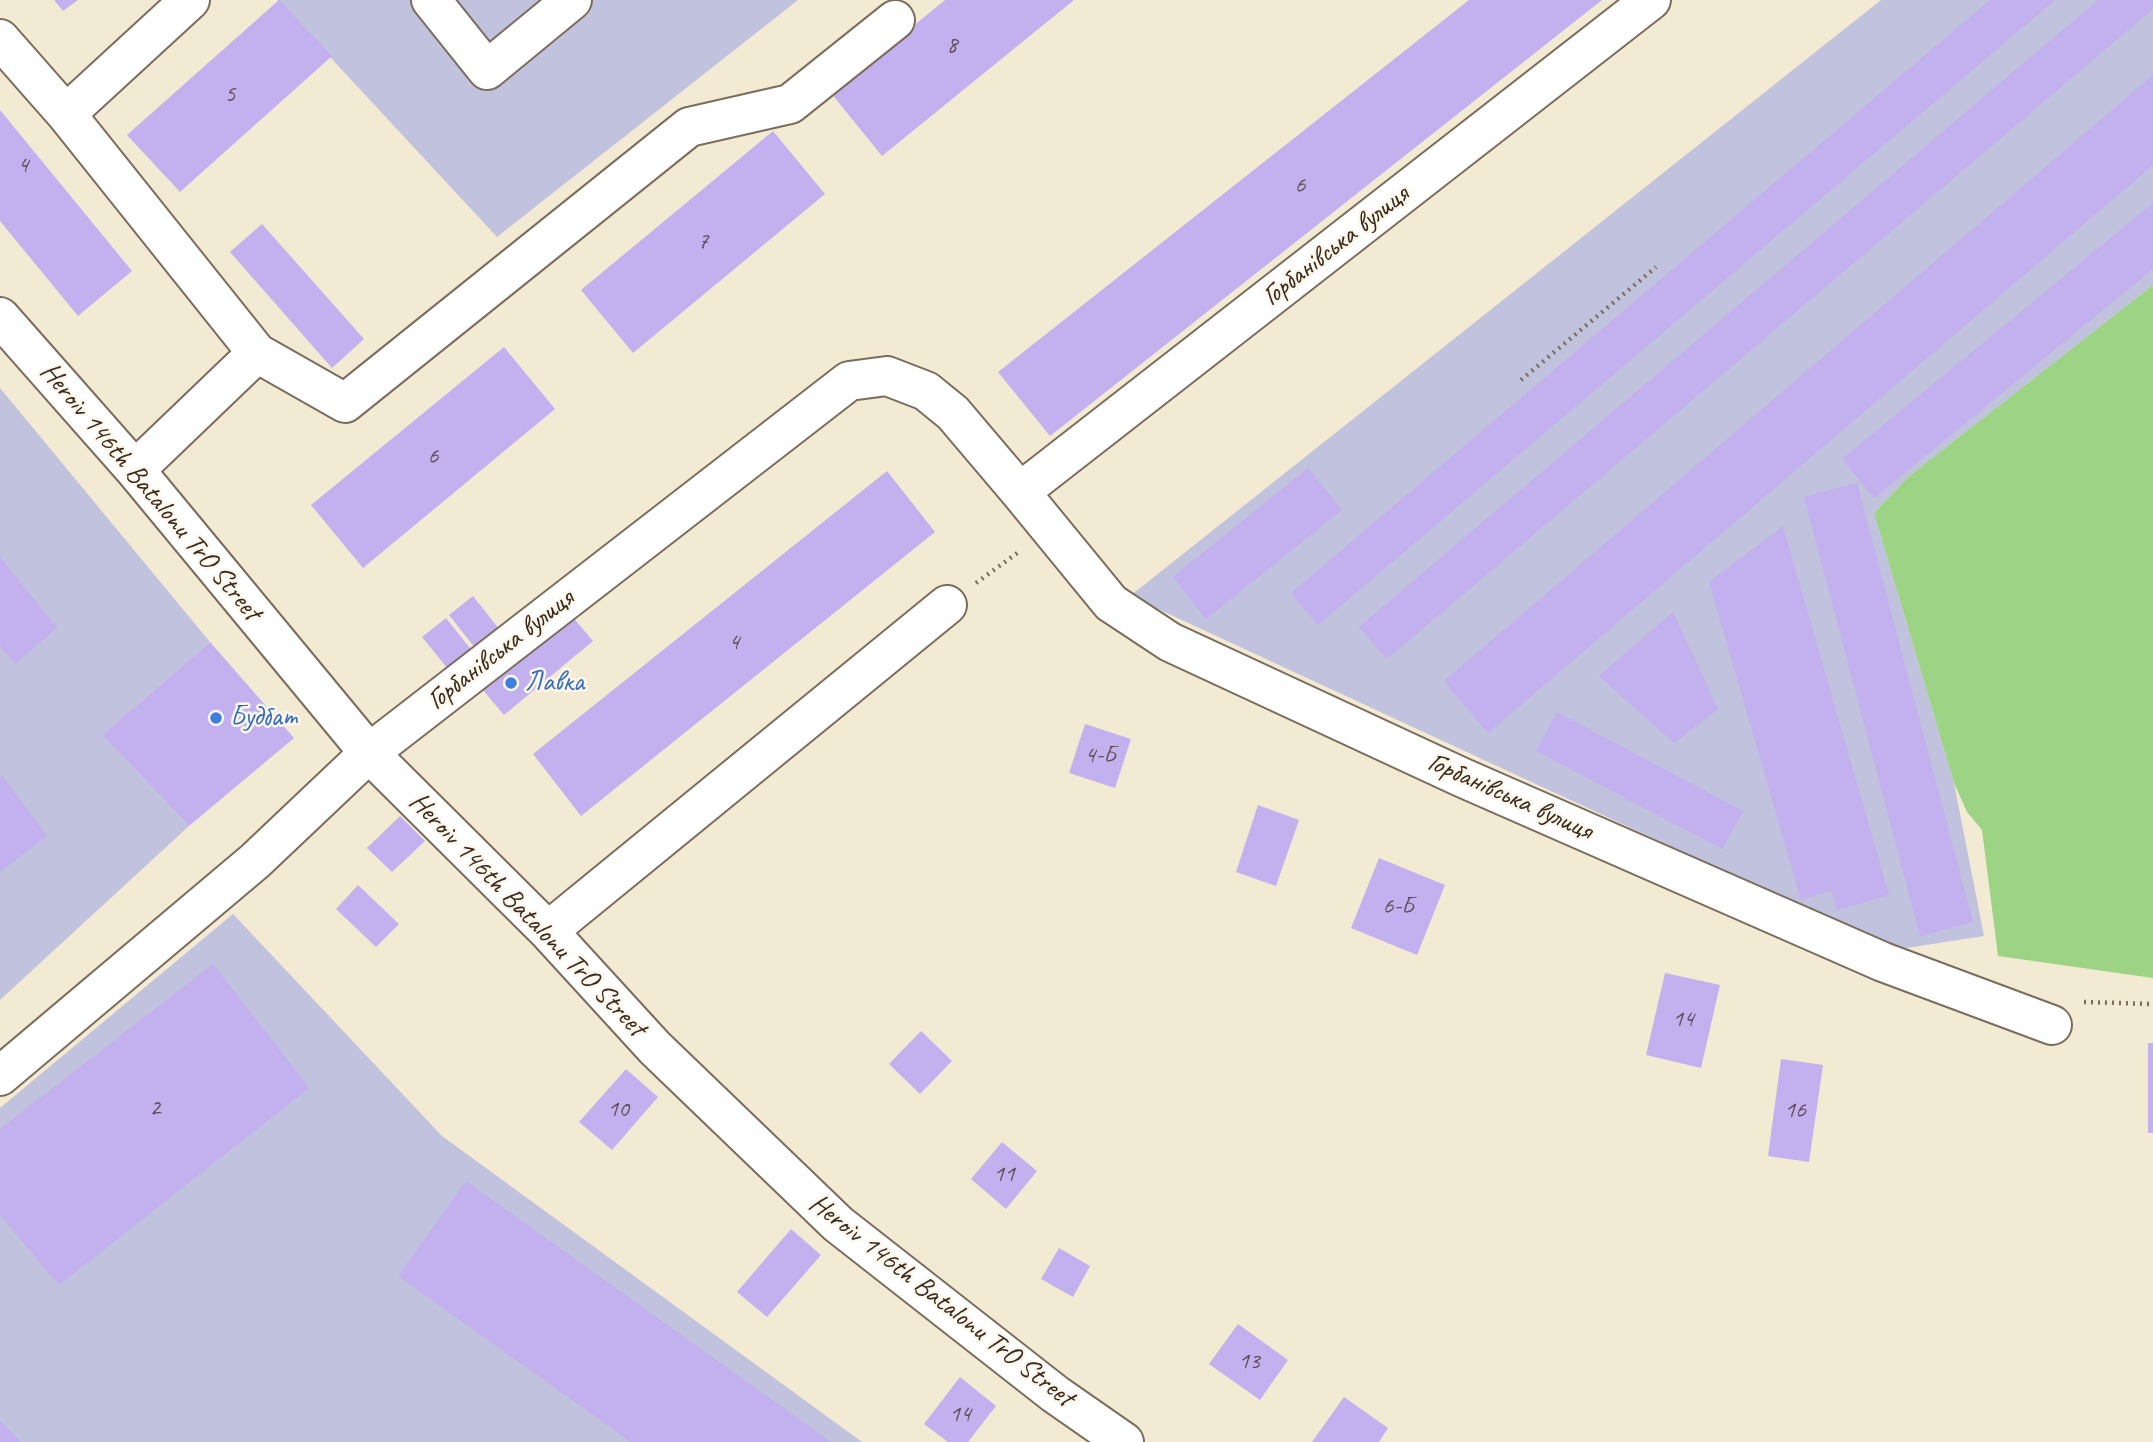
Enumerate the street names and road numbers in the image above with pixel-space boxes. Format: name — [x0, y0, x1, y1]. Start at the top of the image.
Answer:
street label: Горбанівська вулиця — [1256, 178, 1416, 314]
street label: Heroiv 146th Batalonu TrO Street — [32, 356, 268, 628]
street label: Горбанівська вулиця — [421, 582, 581, 718]
street label: Горбанівська вулиця — [1422, 746, 1598, 848]
street label: Heroiv 146th Batalonu TrO Street — [401, 786, 653, 1044]
street label: Heroiv 146th Batalonu TrO Street — [802, 1187, 1080, 1415]

